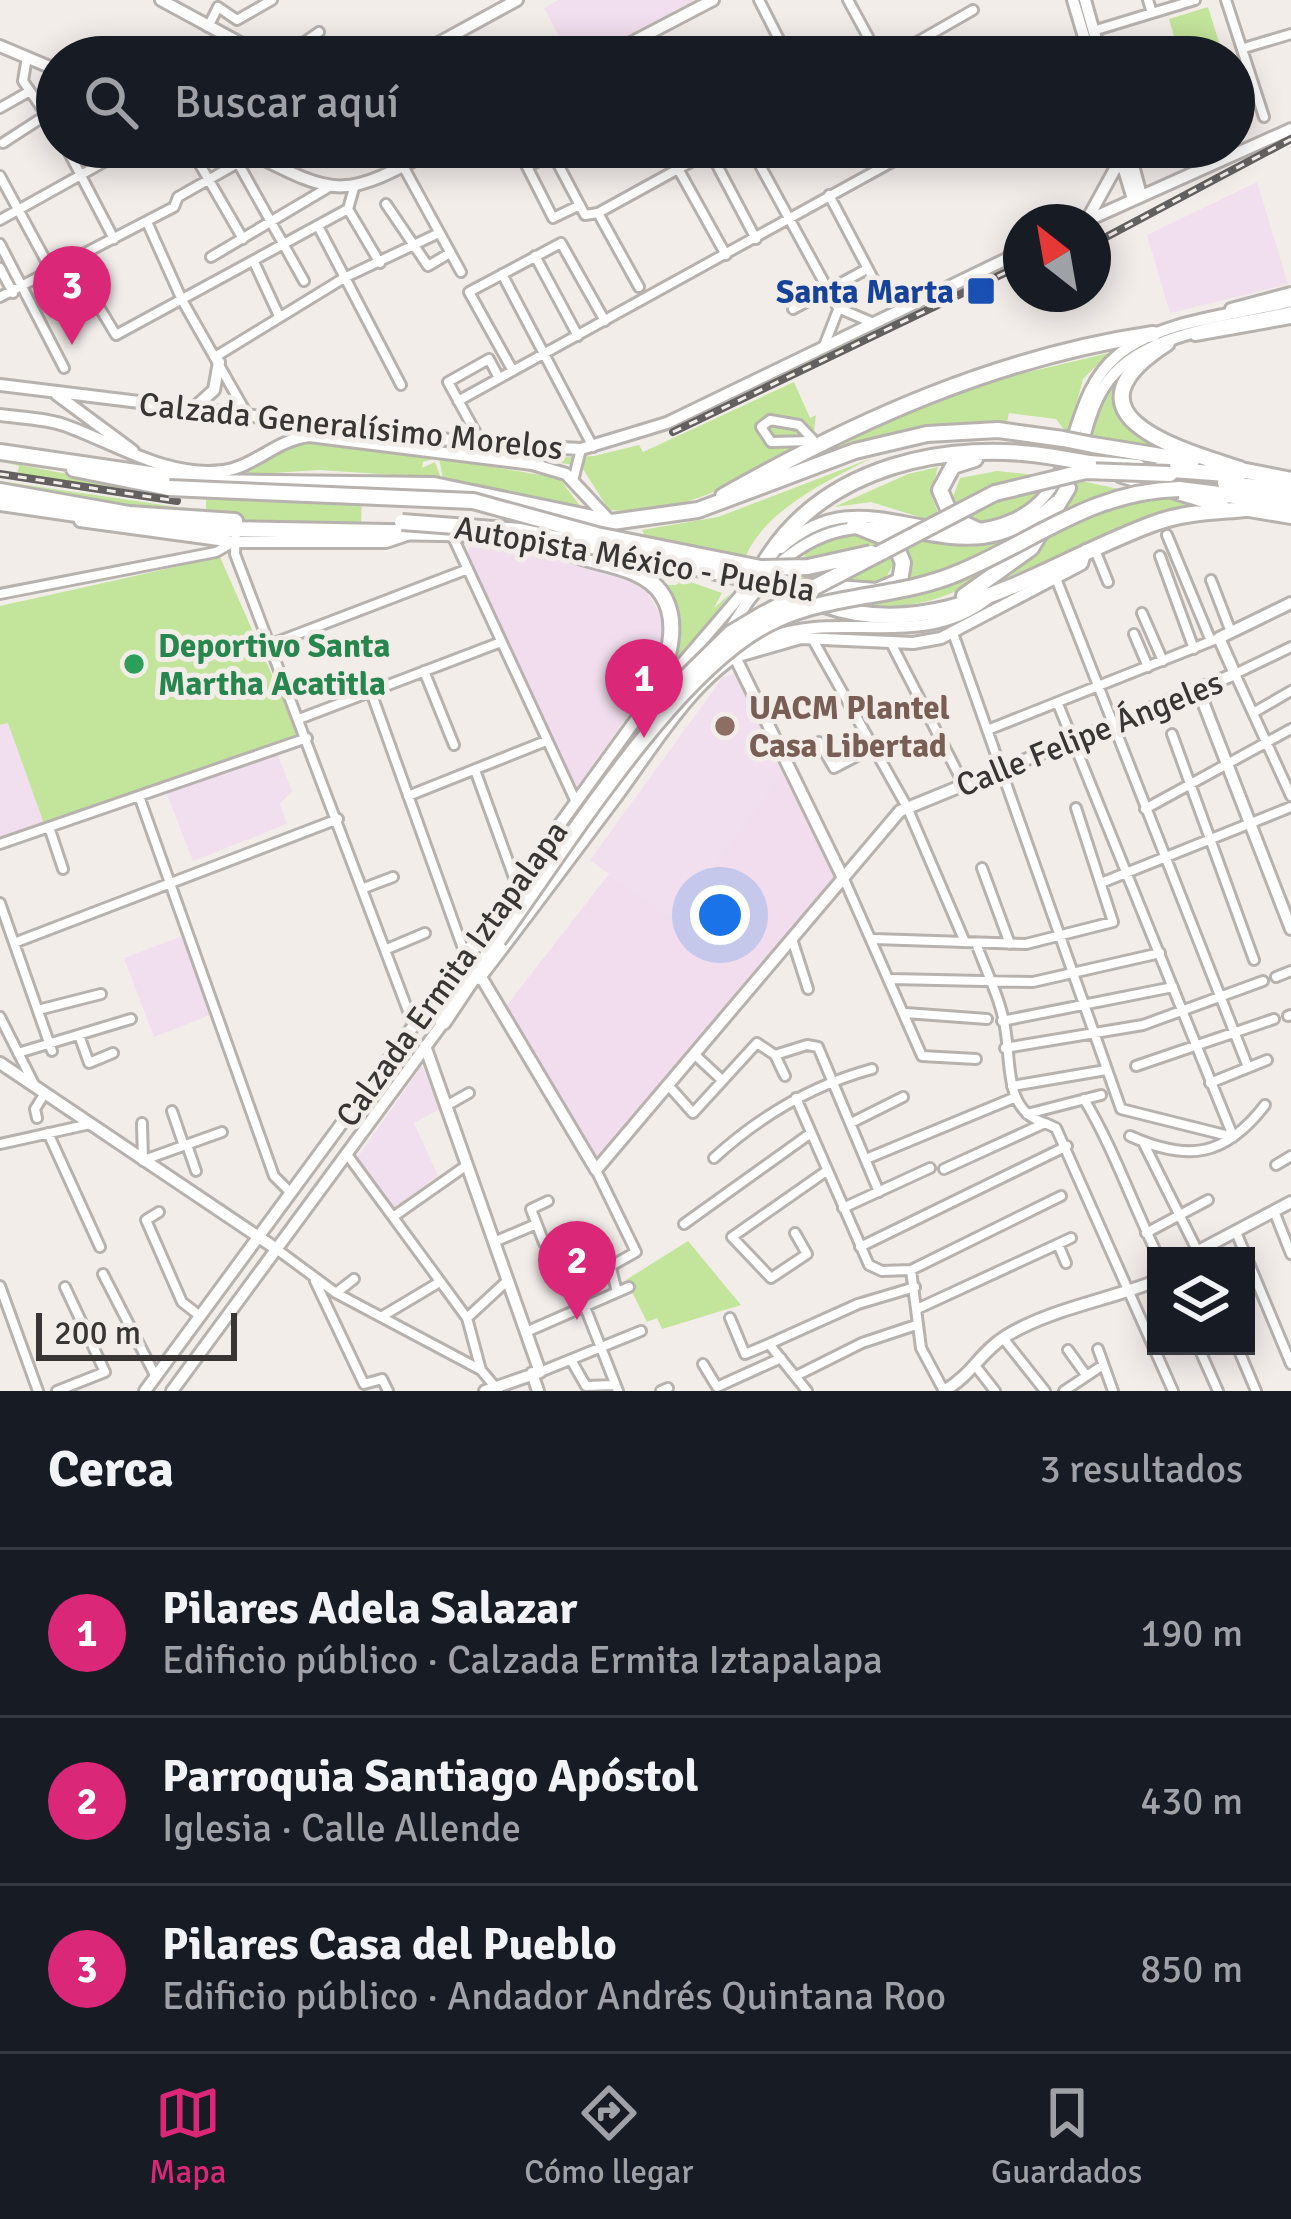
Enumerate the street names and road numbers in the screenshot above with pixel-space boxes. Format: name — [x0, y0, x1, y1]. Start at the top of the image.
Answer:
street label: Calzada Generalísimo Morelos — [137, 384, 565, 469]
street label: Autopista México - Puebla — [451, 508, 818, 611]
street label: Calle Felipe Ángeles — [950, 662, 1229, 807]
street label: Calzada Ermita Iztapalapa — [327, 813, 577, 1135]

